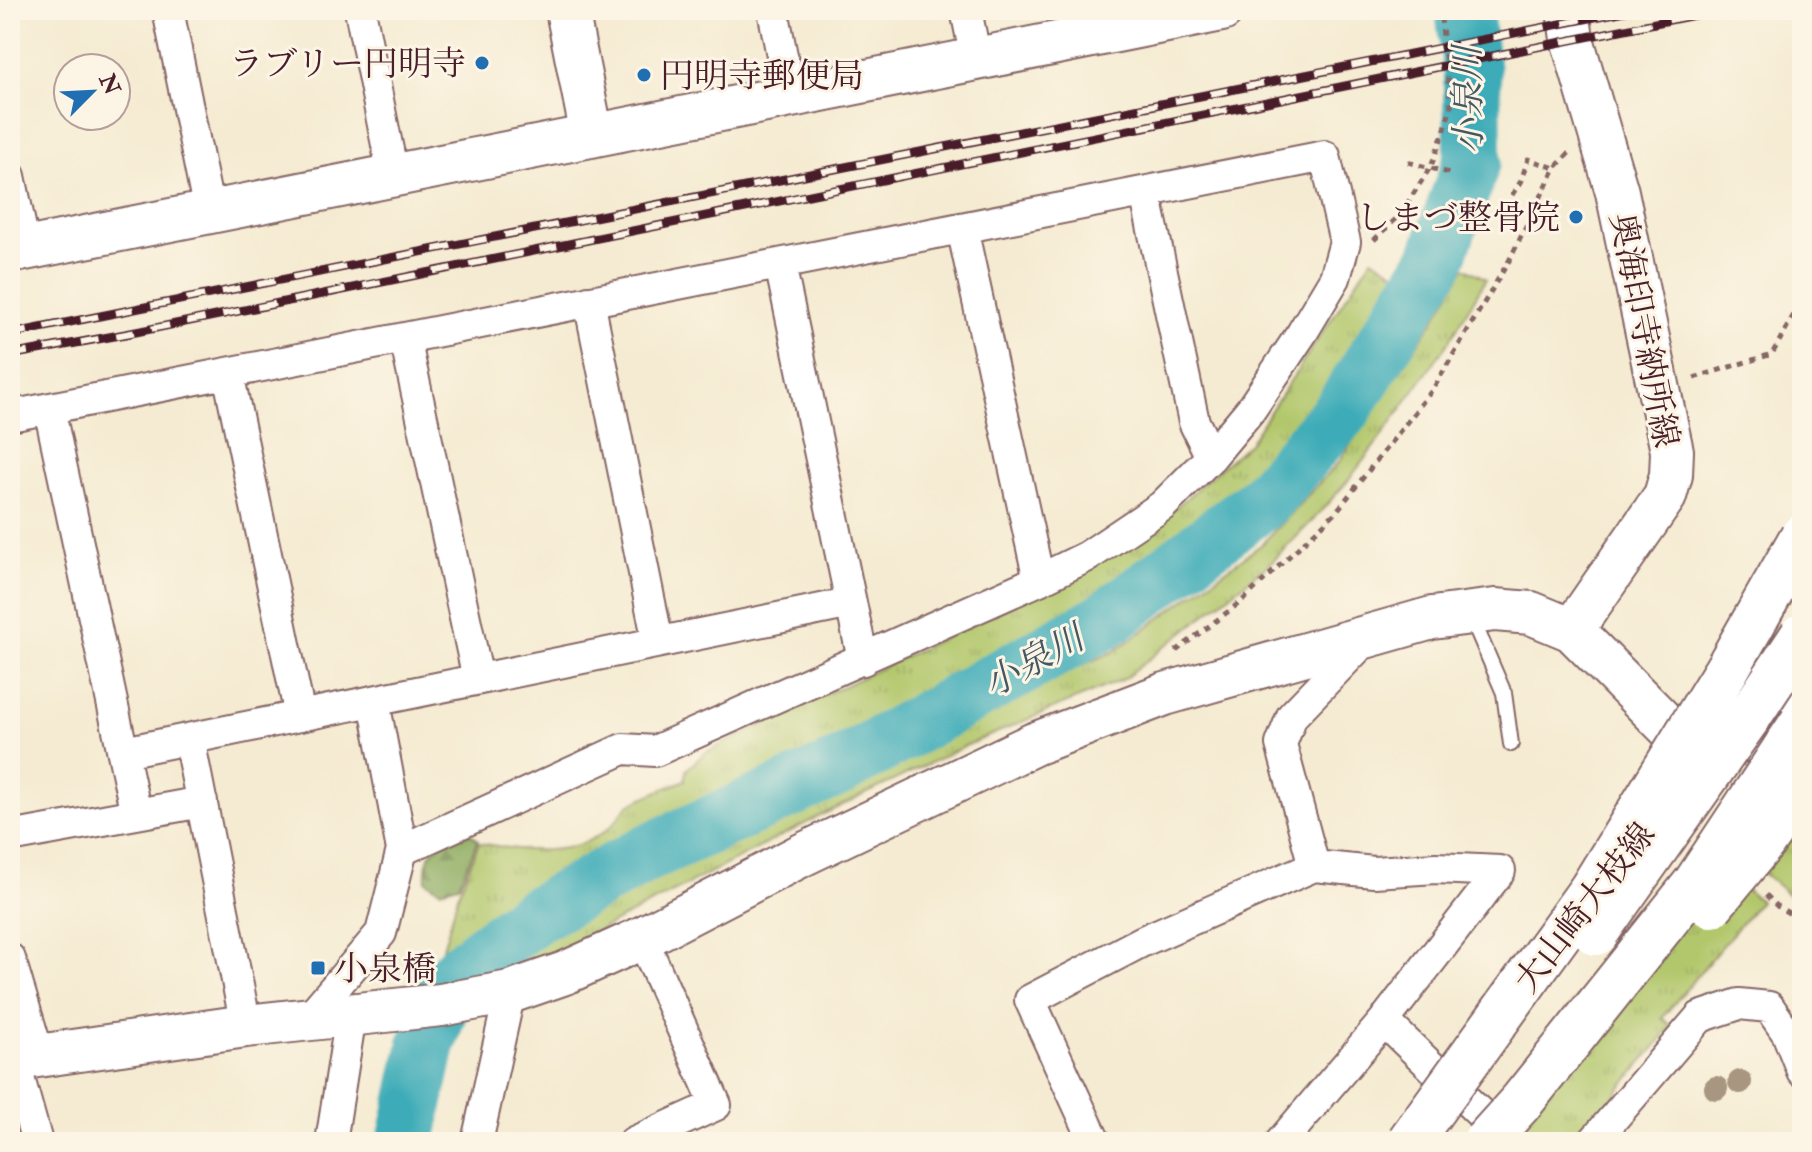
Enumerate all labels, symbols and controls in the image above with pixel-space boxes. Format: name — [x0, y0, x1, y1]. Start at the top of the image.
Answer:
water label: 小泉川 — [1445, 42, 1492, 154]
place label: ラブリー円明寺 — [229, 43, 466, 86]
north arrow — [52, 52, 132, 132]
marker: ラブリー円明寺 — [473, 54, 491, 72]
place label: 円明寺郵便局 — [660, 55, 864, 98]
marker: 円明寺郵便局 — [635, 66, 653, 84]
text: N — [92, 69, 126, 99]
place label: しまづ整骨院 — [1356, 197, 1560, 240]
marker: しまづ整骨院 — [1567, 208, 1585, 226]
street label: 奥海印寺納所線 — [1600, 209, 1687, 451]
water label: 小泉川 — [976, 614, 1095, 707]
street label: 大山崎大枝線 — [1505, 814, 1665, 1002]
place label: 小泉橋 — [334, 948, 436, 991]
marker: 小泉橋 — [309, 959, 327, 977]

